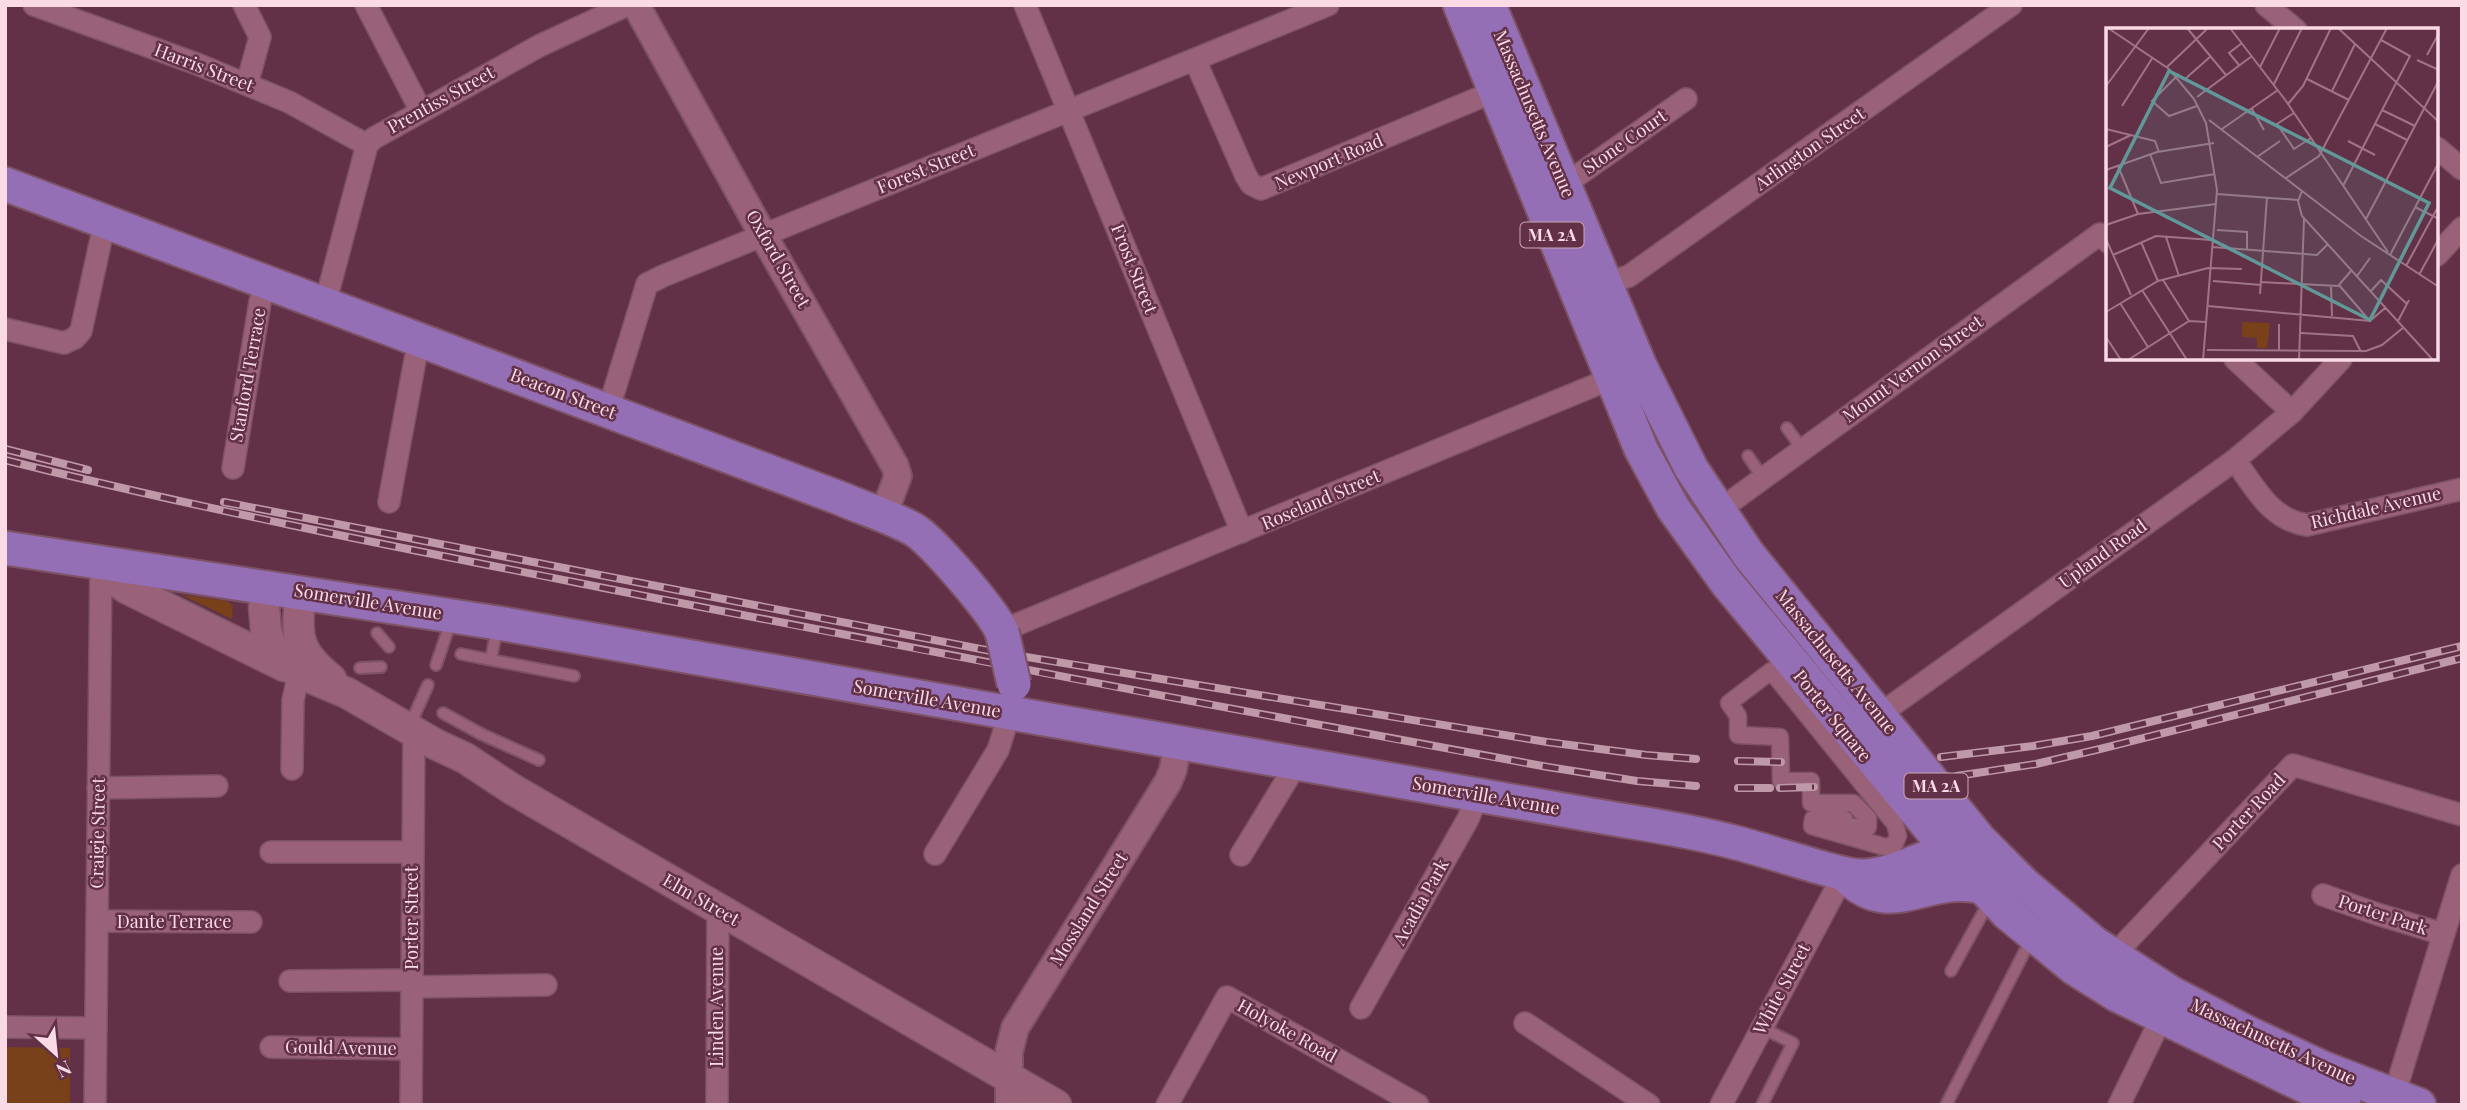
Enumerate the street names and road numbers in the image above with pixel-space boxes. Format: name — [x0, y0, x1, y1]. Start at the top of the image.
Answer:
street label: Massachusetts Avenue — [1489, 26, 1581, 201]
street label: Harris Street — [151, 37, 258, 97]
street label: Prentiss Street — [383, 60, 499, 138]
street label: Arlington Street — [1749, 101, 1870, 196]
street label: Stone Court — [1578, 103, 1672, 179]
street label: Newport Road — [1271, 127, 1387, 195]
street label: Forest Street — [873, 137, 979, 199]
street label: Oxford Street — [741, 205, 817, 312]
street label: Frost Street — [1106, 220, 1164, 318]
road number: MA 2A — [1520, 222, 1584, 247]
street label: Stanford Terrace — [223, 306, 271, 444]
street label: Mount Vernon Street — [1837, 309, 1988, 427]
street label: Beacon Street — [507, 362, 620, 424]
street label: Roseland Street — [1258, 463, 1384, 535]
street label: Richdale Avenue — [2308, 480, 2443, 534]
street label: Upland Road — [2054, 513, 2152, 593]
street label: Somerville Avenue — [293, 577, 444, 625]
street label: Massachusetts Avenue — [1771, 584, 1903, 739]
street label: Porter Square — [1788, 664, 1877, 766]
street label: Somerville Avenue — [852, 673, 1003, 723]
street label: Porter Road — [2207, 767, 2290, 855]
street label: Somerville Avenue — [1411, 770, 1562, 820]
road number: MA 2A — [1904, 774, 1968, 799]
street label: Craigie Street — [84, 776, 110, 889]
street label: Mossland Street — [1044, 847, 1133, 970]
street label: Acadia Park — [1386, 854, 1454, 950]
street label: Porter Street — [399, 865, 423, 970]
street label: Elm Street — [659, 868, 745, 931]
street label: Porter Park — [2336, 888, 2431, 940]
street label: Dante Terrace — [117, 909, 231, 933]
street label: White Street — [1747, 938, 1816, 1039]
street label: Linden Avenue — [704, 947, 728, 1067]
street label: Massachusetts Avenue — [2187, 992, 2360, 1090]
street label: Holyoke Road — [1233, 993, 1342, 1068]
street label: Gould Avenue — [285, 1034, 397, 1060]

